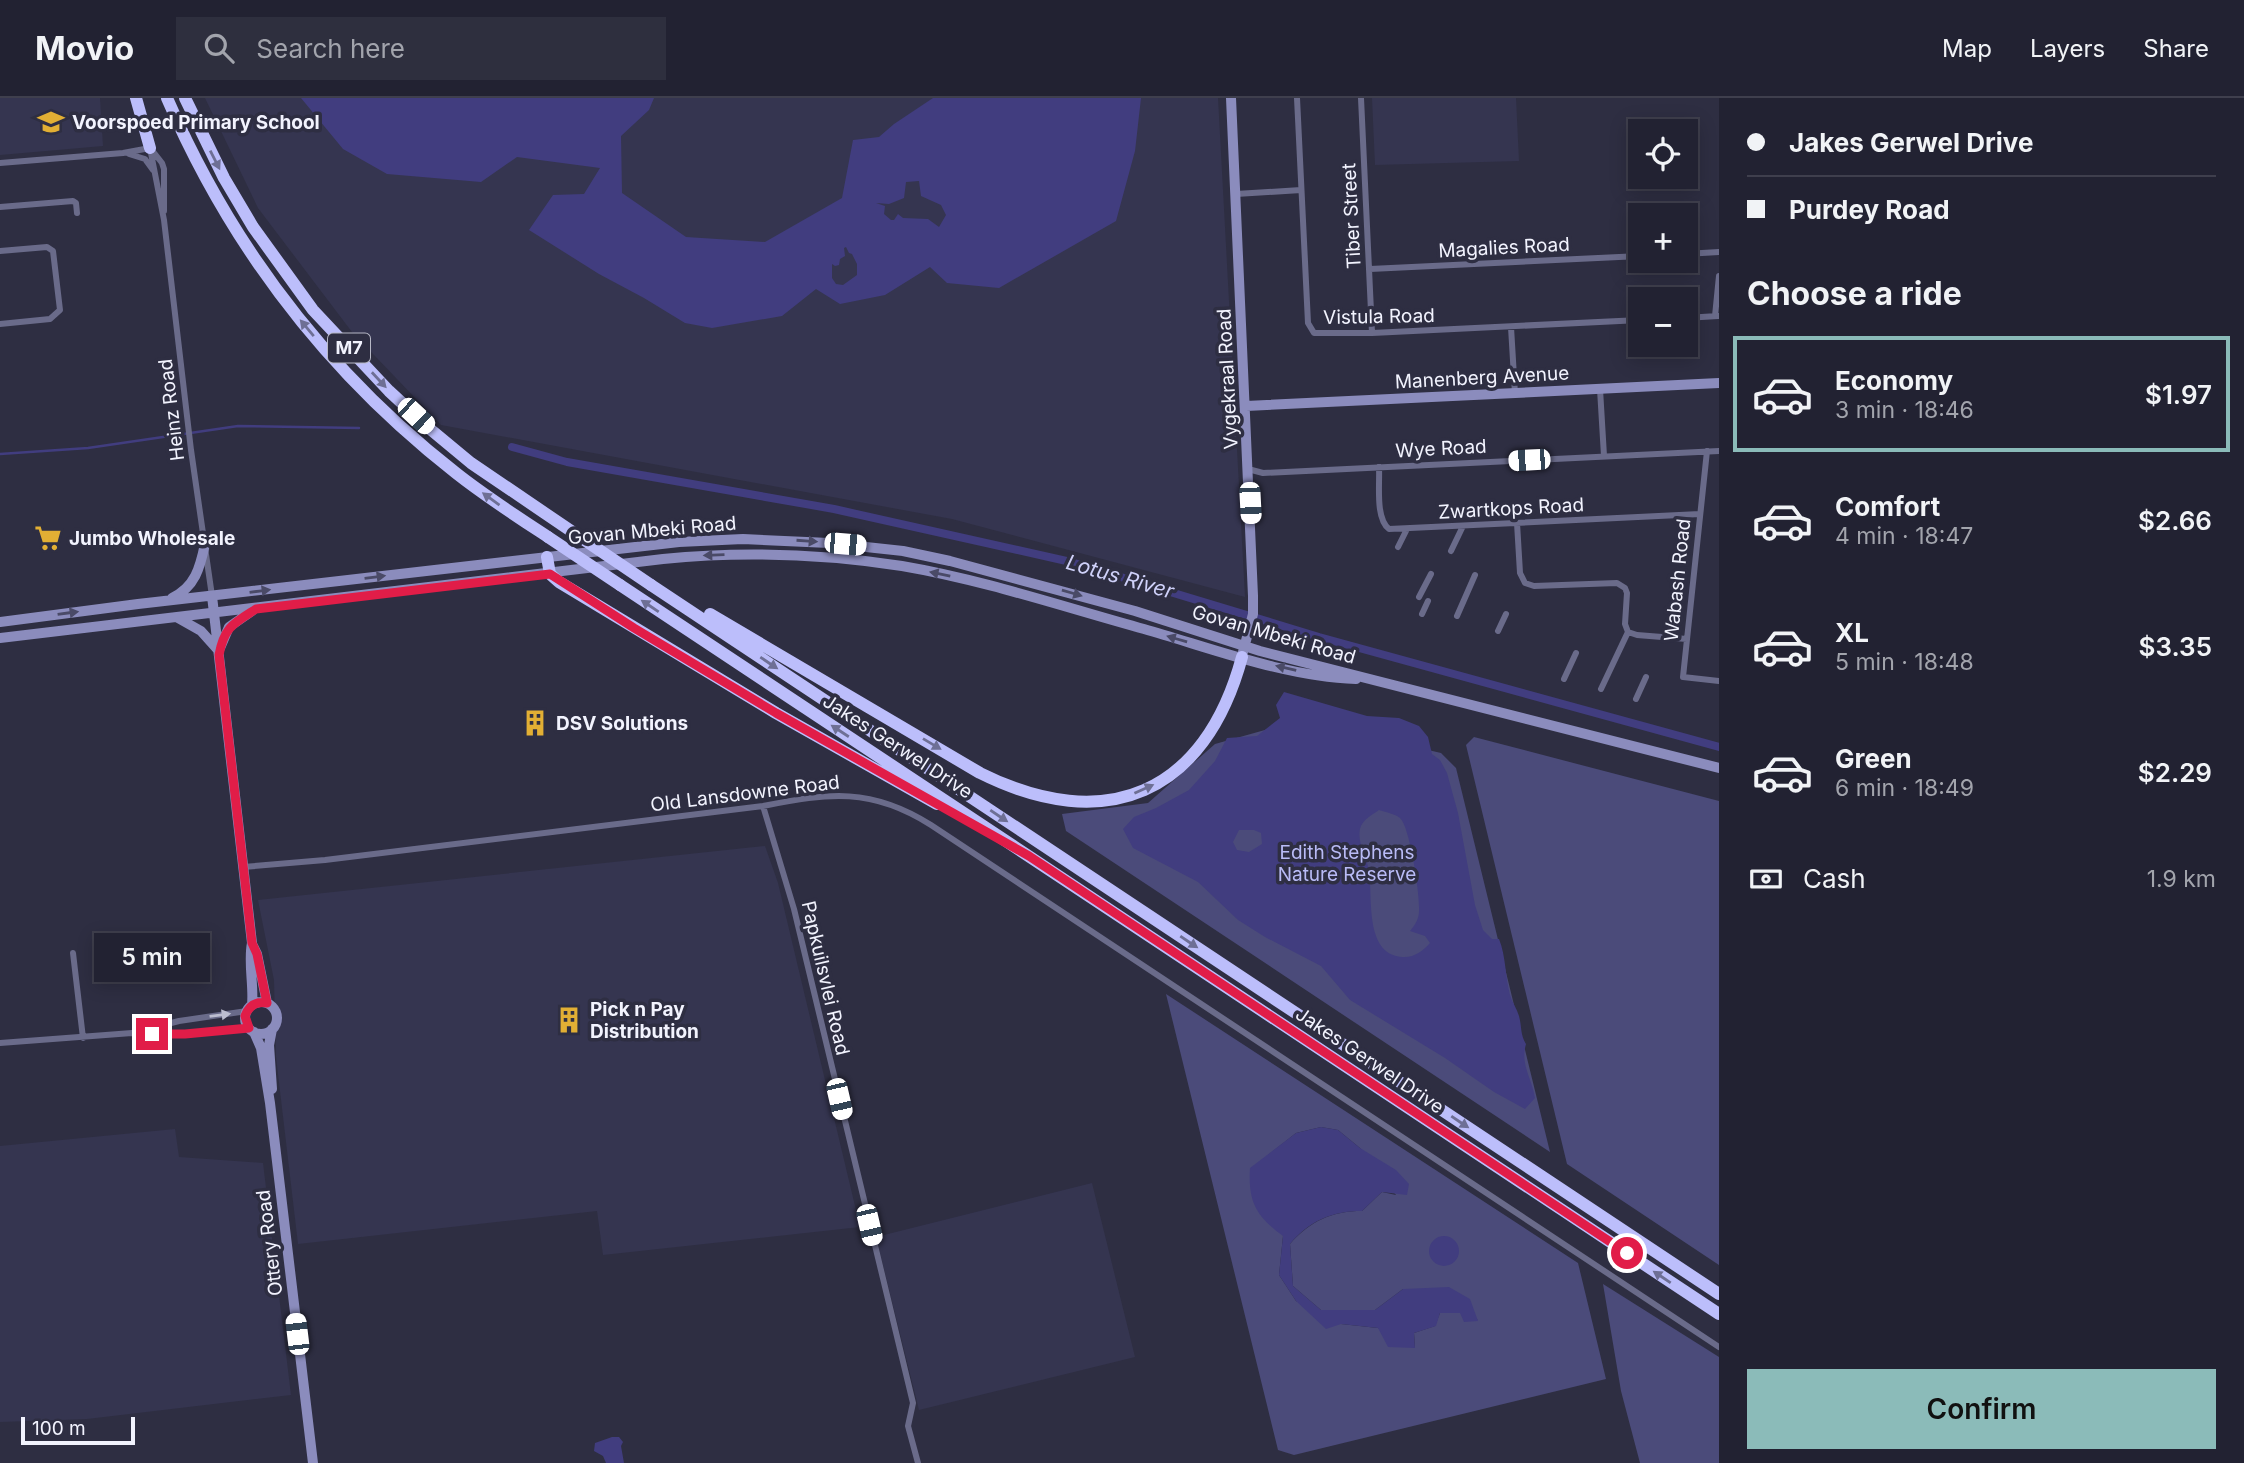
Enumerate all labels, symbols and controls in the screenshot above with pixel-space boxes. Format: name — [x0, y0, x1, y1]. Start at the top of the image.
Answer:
search box — [176, 17, 666, 80]
text: Movio — [35, 28, 134, 68]
icon: search — [200, 29, 238, 67]
text: Search here — [256, 33, 405, 64]
text: Map — [1942, 34, 1992, 63]
text: Layers — [2030, 34, 2105, 63]
text: Share — [2143, 34, 2209, 63]
school or university icon: Voorspoed Primary School — [36, 107, 66, 137]
place label: Voorspoed Primary School — [72, 111, 320, 134]
map controls — [1628, 119, 1698, 357]
button: locate — [1628, 119, 1698, 189]
text: Jakes Gerwel Drive — [1789, 127, 2033, 158]
one-way arrow — [209, 150, 220, 170]
street label: Tiber Street — [1337, 163, 1366, 269]
text: Purdey Road — [1789, 194, 1950, 225]
button: + — [1628, 203, 1698, 273]
street label: Magalies Road — [1438, 233, 1570, 262]
text: Choose a ride — [1747, 274, 1962, 313]
button: − — [1628, 287, 1698, 357]
street label: Vistula Road — [1323, 304, 1435, 329]
street label: Vygekraal Road — [1212, 308, 1243, 450]
one-way arrow — [300, 319, 315, 336]
road number: M7 — [328, 334, 370, 362]
street label: Heinz Road — [154, 358, 189, 462]
street label: Manenberg Avenue — [1394, 361, 1570, 394]
icon: car — [1751, 363, 1814, 426]
text: Economy — [1835, 365, 1953, 396]
one-way arrow — [371, 371, 387, 389]
text: $1.97 — [2145, 379, 2212, 410]
car — [394, 394, 439, 438]
text: 3 min · 18:46 — [1835, 396, 1974, 424]
street label: Wye Road — [1395, 435, 1487, 462]
car — [1508, 448, 1551, 472]
car — [1239, 481, 1262, 525]
icon: car — [1751, 489, 1814, 552]
text: Comfort — [1835, 491, 1940, 522]
one-way arrow — [482, 492, 500, 506]
street label: Zwartkops Road — [1437, 493, 1585, 524]
text: $2.66 — [2138, 505, 2212, 536]
street label: Govan Mbeki Road — [567, 512, 737, 549]
street label: Wabash Road — [1660, 518, 1695, 643]
text: 4 min · 18:47 — [1835, 522, 1973, 550]
supermarket icon: Jumbo Wholesale — [33, 523, 63, 553]
place label: Jumbo Wholesale — [69, 527, 235, 550]
car — [824, 532, 867, 556]
one-way arrow — [797, 536, 819, 547]
one-way arrow — [703, 549, 725, 560]
water label: Lotus River — [1063, 549, 1178, 604]
one-way arrow — [929, 568, 951, 579]
one-way arrow — [365, 572, 387, 583]
one-way arrow — [249, 585, 271, 596]
one-way arrow — [1061, 588, 1083, 599]
one-way arrow — [640, 599, 660, 612]
street label: Govan Mbeki Road — [1189, 600, 1358, 669]
one-way arrow — [57, 607, 79, 618]
icon: car — [1751, 615, 1814, 678]
text: XL — [1835, 617, 1869, 648]
text: $3.35 — [2139, 631, 2212, 662]
one-way arrow — [1166, 633, 1187, 643]
text: 5 min · 18:48 — [1835, 648, 1974, 676]
one-way arrow — [759, 656, 779, 669]
one-way arrow — [1275, 663, 1297, 674]
street label: Jakes Gerwel Drive — [819, 689, 977, 803]
building icon: DSV Solutions — [520, 708, 550, 738]
place label: DSV Solutions — [556, 712, 688, 735]
one-way arrow — [830, 725, 849, 738]
one-way arrow — [922, 738, 941, 750]
icon: car — [1751, 741, 1814, 804]
text: Green — [1835, 743, 1912, 774]
text: $2.29 — [2138, 757, 2212, 788]
street label: Old Lansdowne Road — [649, 770, 841, 817]
text: 6 min · 18:49 — [1835, 774, 1974, 802]
one-way arrow — [1134, 783, 1155, 794]
one-way arrow — [989, 809, 1009, 822]
park label: Edith Stephens Nature Reserve — [1278, 841, 1416, 886]
icon: cash — [1747, 860, 1785, 898]
text: Cash — [1803, 863, 1866, 894]
text: 1.9 km — [2147, 865, 2216, 893]
street label: Papkuilsvlei Road — [797, 899, 854, 1057]
callout: 5 min — [94, 932, 210, 982]
one-way arrow — [1179, 935, 1199, 948]
text: 5 min — [121, 943, 183, 971]
place label: Pick n Pay Distribution — [590, 998, 699, 1043]
street label: Jakes Gerwel Drive — [1291, 1002, 1448, 1119]
building icon: Pick n Pay Distribution — [554, 1005, 584, 1035]
one-way arrow — [209, 1010, 231, 1021]
route end — [136, 1018, 168, 1050]
car — [825, 1076, 854, 1122]
one-way arrow — [1450, 1115, 1470, 1128]
street label: Ottery Road — [252, 1189, 287, 1297]
car — [855, 1202, 884, 1248]
route start — [1611, 1237, 1643, 1269]
one-way arrow — [1652, 1270, 1672, 1283]
car — [285, 1312, 310, 1356]
button: Confirm — [1747, 1369, 2216, 1449]
scale bar — [21, 1414, 135, 1446]
text: 100 m — [32, 1417, 86, 1440]

